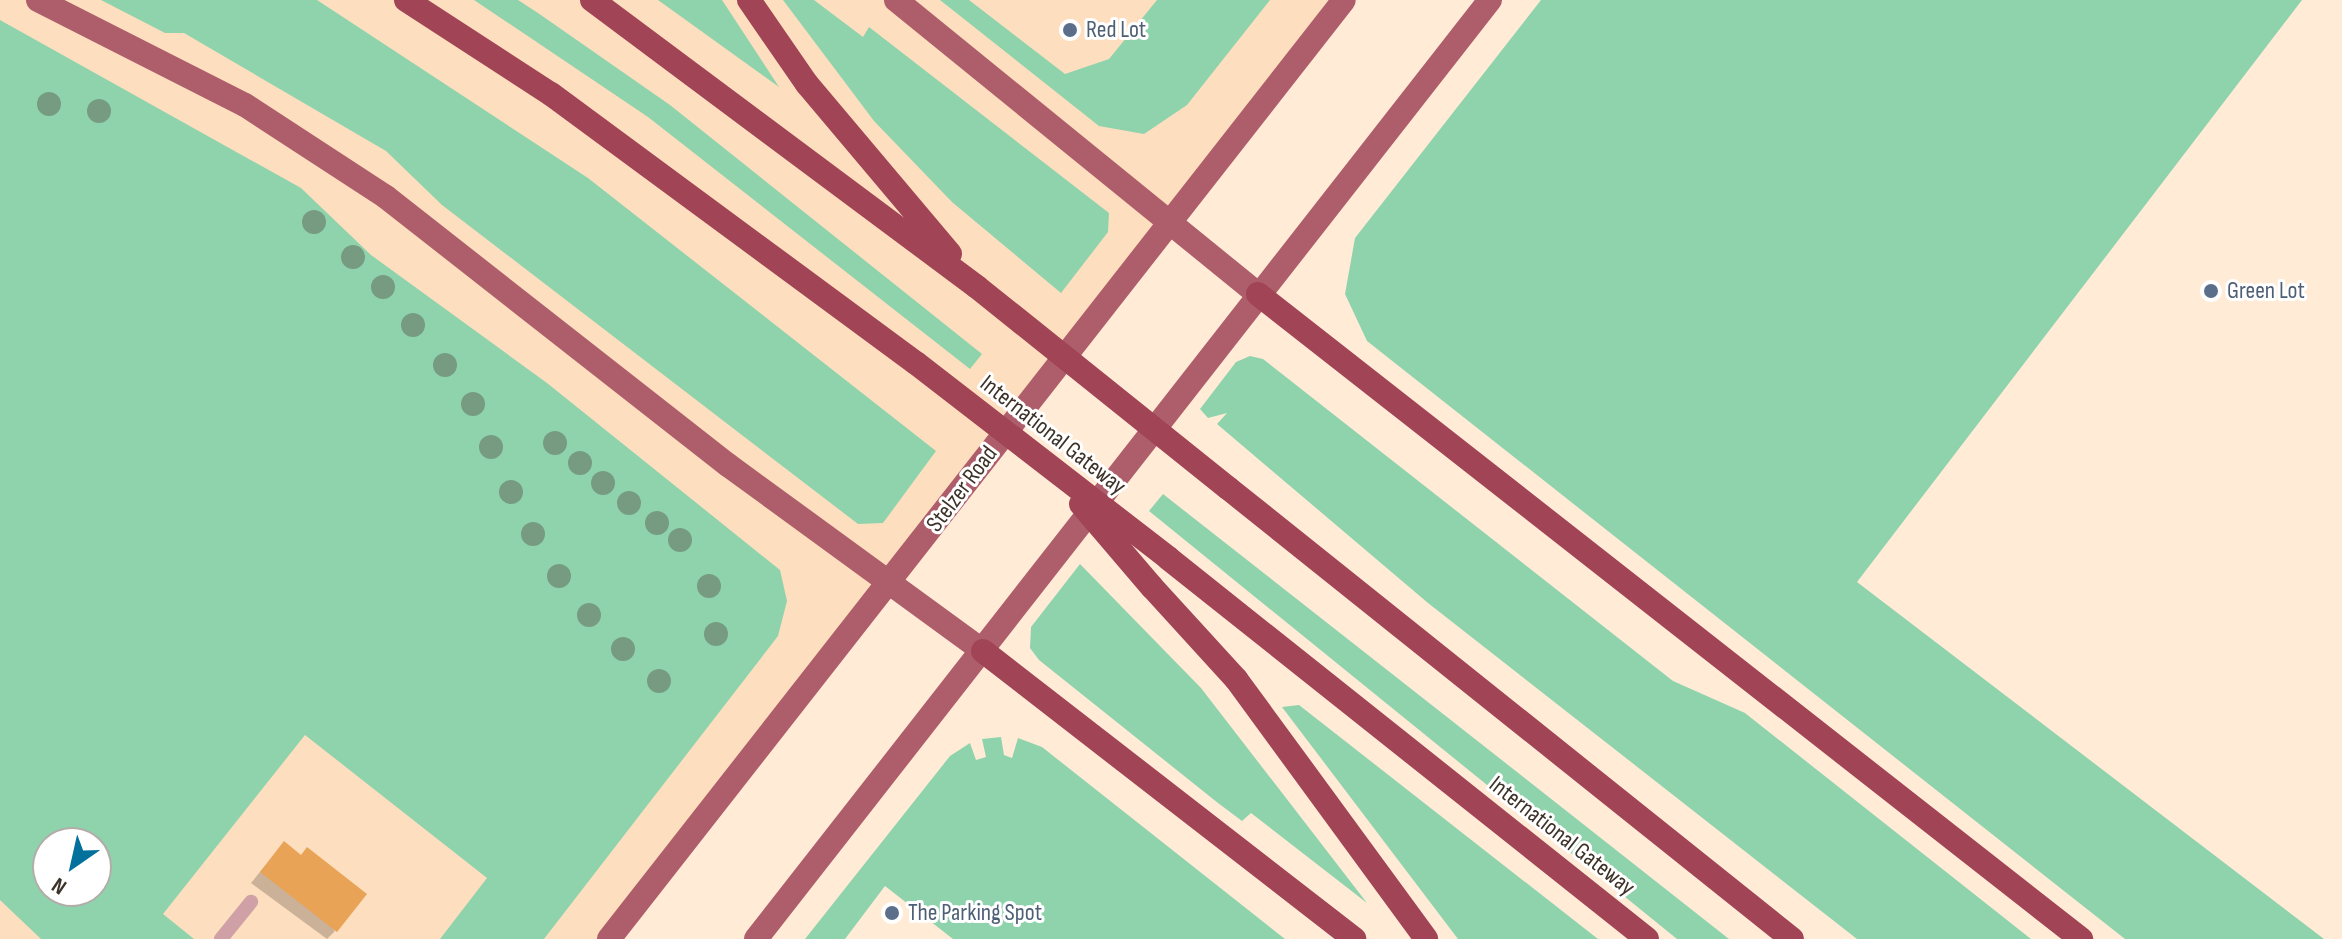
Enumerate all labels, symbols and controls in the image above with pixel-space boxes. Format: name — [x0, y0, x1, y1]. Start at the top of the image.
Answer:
place label: Red Lot — [1086, 16, 1146, 44]
marker: Red Lot — [1061, 21, 1079, 39]
place label: Green Lot — [2227, 277, 2305, 305]
marker: Green Lot — [2202, 282, 2220, 300]
street label: International Gateway — [974, 369, 1132, 501]
street label: Stelzer Road — [920, 440, 1004, 538]
street label: International Gateway — [1483, 770, 1641, 902]
north arrow — [32, 827, 112, 907]
text: N — [47, 871, 72, 900]
place label: The Parking Spot — [908, 899, 1042, 927]
marker: The Parking Spot — [883, 904, 901, 922]

